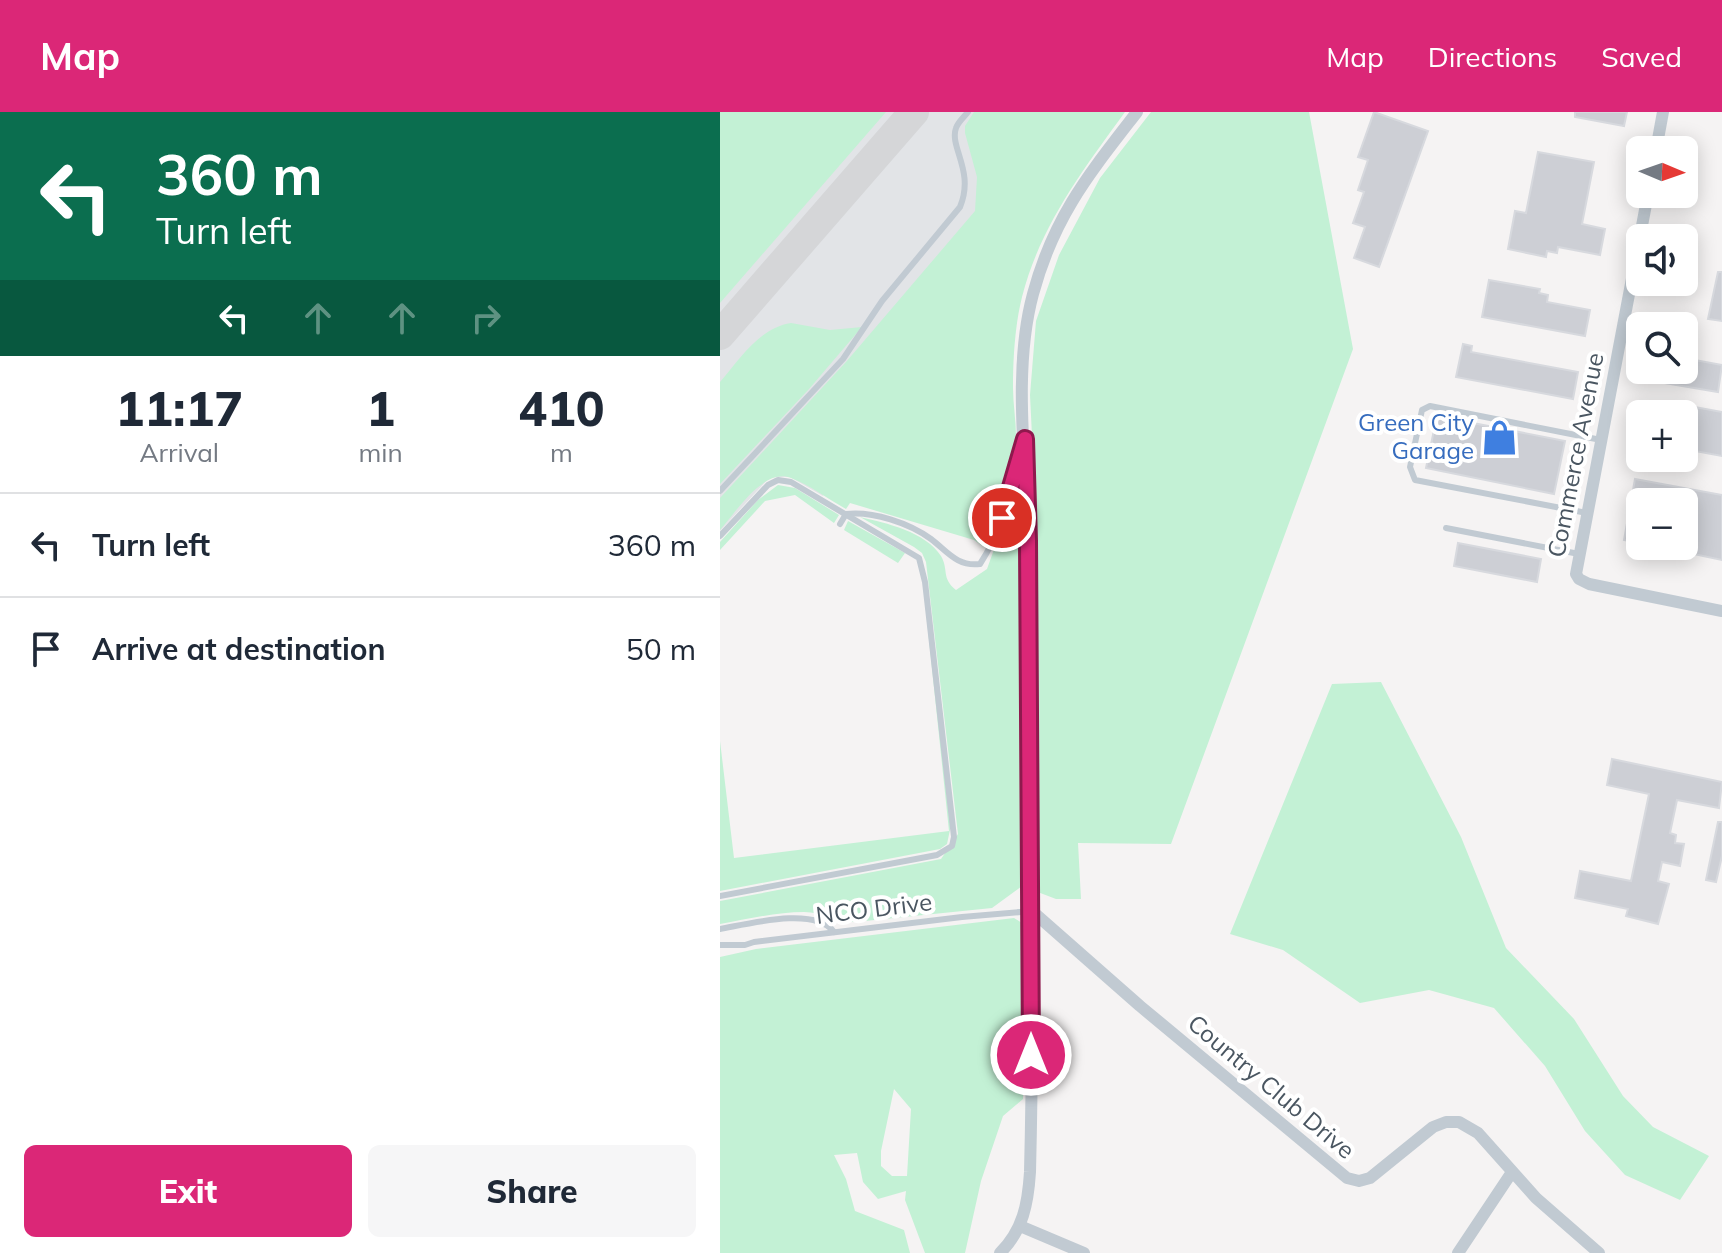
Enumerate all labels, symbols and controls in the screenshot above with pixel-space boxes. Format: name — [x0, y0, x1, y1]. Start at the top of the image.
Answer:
text: Map — [40, 32, 120, 80]
text: Map — [1326, 39, 1384, 74]
text: Directions — [1428, 39, 1557, 74]
text: Saved — [1601, 39, 1682, 74]
north arrow — [1626, 136, 1698, 208]
map controls — [1626, 136, 1698, 560]
text: 360 m — [156, 139, 323, 209]
icon: left — [24, 144, 128, 248]
text: Turn left — [156, 208, 292, 253]
button: sound — [1626, 224, 1698, 296]
icon: left — [212, 296, 256, 340]
icon: ahead — [296, 296, 340, 340]
icon: ahead — [380, 296, 424, 340]
icon: right — [464, 296, 508, 340]
button: search — [1626, 312, 1698, 384]
street label: Commerce Avenue — [1540, 350, 1610, 560]
text: 11:17 — [115, 378, 243, 438]
text: 1 — [366, 378, 395, 438]
text: 410 — [518, 378, 605, 438]
button: + — [1626, 400, 1698, 472]
place label: Green City Garage — [1358, 407, 1474, 465]
shop icon: Green City Garage — [1481, 418, 1519, 456]
text: Arrival — [139, 436, 219, 469]
text: min — [359, 436, 403, 469]
text: m — [550, 436, 573, 469]
pin — [968, 484, 1036, 552]
button: − — [1626, 488, 1698, 560]
icon: arrive — [980, 496, 1024, 540]
icon: left — [24, 523, 68, 567]
text: Turn left — [92, 526, 210, 564]
text: 360 m — [608, 526, 696, 564]
icon: arrive — [24, 627, 68, 671]
text: Arrive at destination — [92, 630, 386, 668]
text: 50 m — [626, 630, 696, 668]
street label: NCO Drive — [814, 886, 934, 930]
street label: Country Club Drive — [1182, 1008, 1361, 1165]
position arrow — [989, 1013, 1073, 1097]
button: Exit — [24, 1145, 352, 1237]
button: Share — [368, 1145, 696, 1237]

